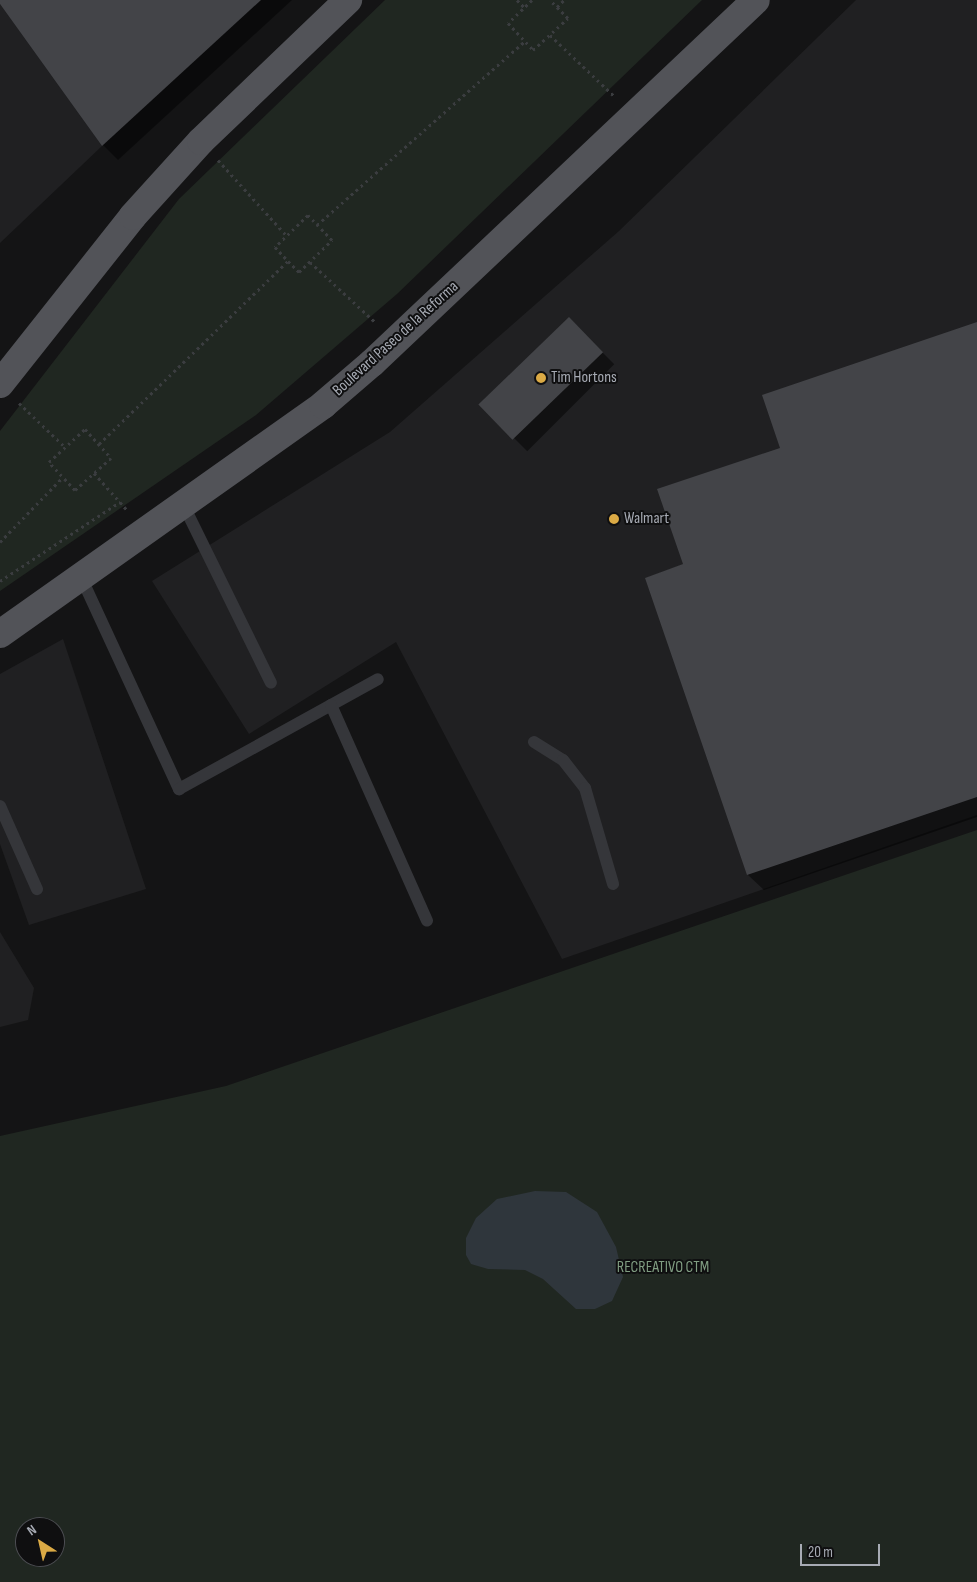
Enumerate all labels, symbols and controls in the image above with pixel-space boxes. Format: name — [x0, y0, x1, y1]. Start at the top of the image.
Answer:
street label: Boulevard Paseo de la Reforma — [329, 278, 463, 400]
place label: Tim Hortons — [551, 368, 617, 388]
marker: Tim Hortons — [535, 372, 547, 384]
place label: Walmart — [624, 509, 669, 529]
marker: Walmart — [608, 513, 620, 525]
park label: RECREATIVO CTM — [617, 1258, 709, 1278]
north arrow — [15, 1517, 65, 1567]
text: N — [24, 1521, 40, 1539]
scale bar — [802, 1534, 882, 1566]
text: 20 m — [808, 1543, 833, 1562]

